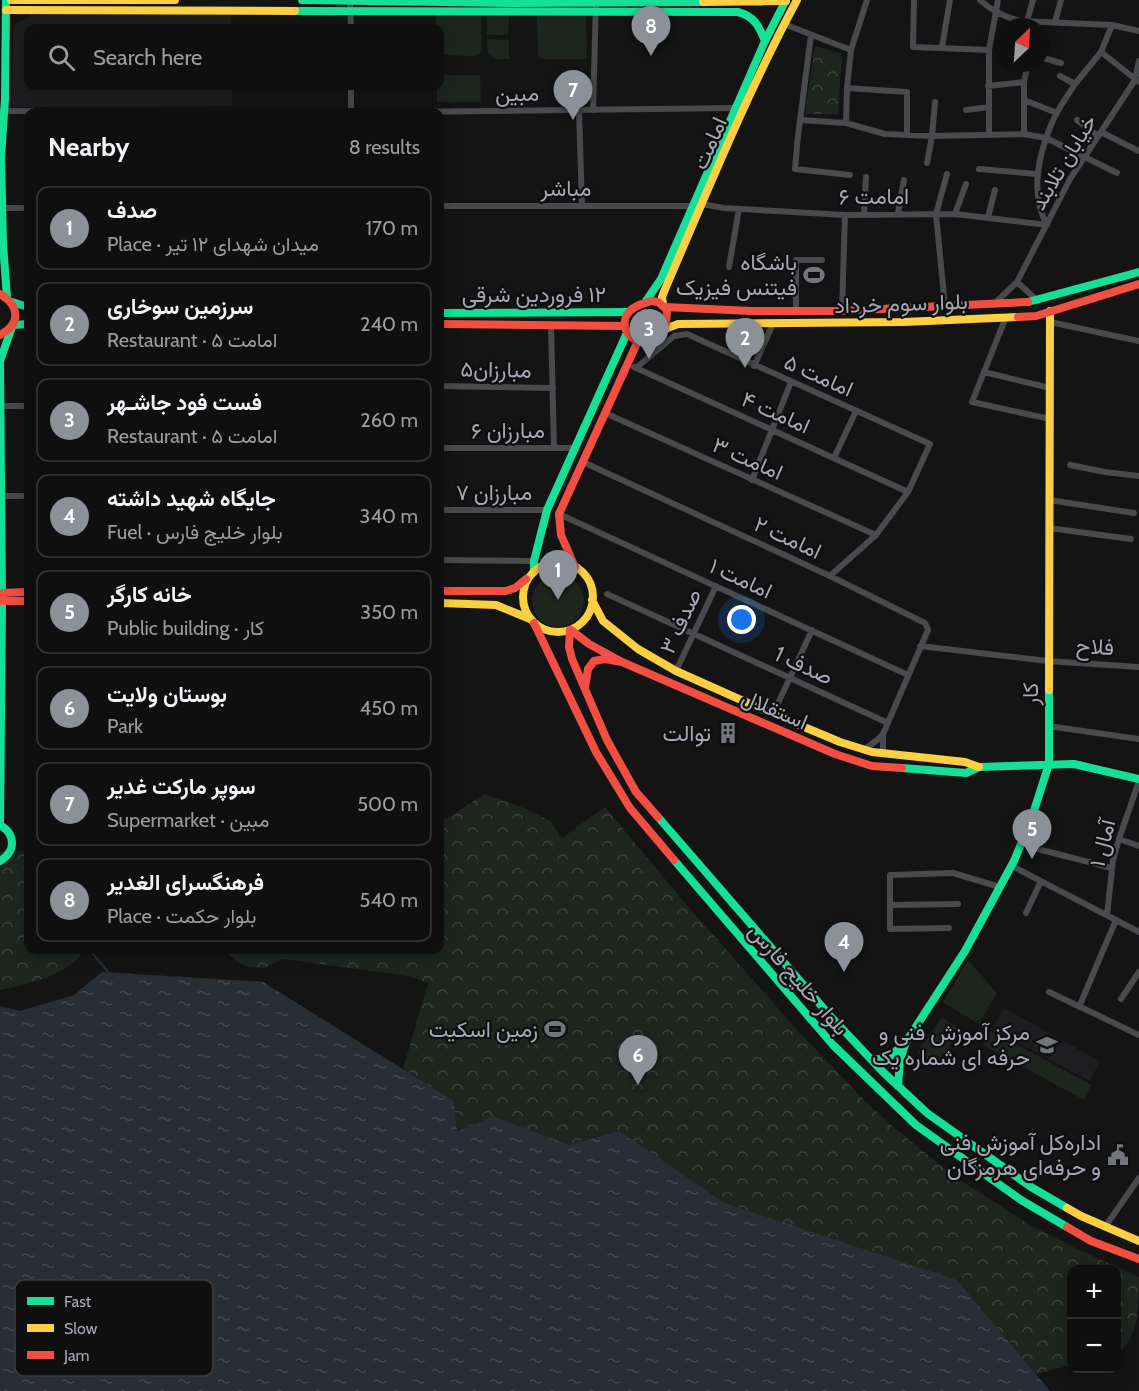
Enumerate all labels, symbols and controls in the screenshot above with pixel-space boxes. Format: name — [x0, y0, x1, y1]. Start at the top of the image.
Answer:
pin: 8 — [632, 7, 670, 56]
north arrow — [995, 18, 1049, 72]
search box — [24, 24, 444, 90]
icon: search — [45, 41, 78, 74]
text: Search here — [93, 44, 202, 71]
pin: 7 — [554, 70, 592, 120]
street label: مبین — [495, 80, 539, 107]
street label: خیابان تلابند — [1024, 110, 1102, 215]
street label: امامت — [686, 113, 733, 174]
text: Nearby — [48, 131, 129, 163]
text: 8 results — [349, 135, 420, 159]
street label: مباشر — [540, 175, 591, 202]
street label: امامت ۶ — [839, 183, 909, 210]
text: صدف — [107, 197, 157, 224]
text: 1 — [66, 216, 73, 240]
text: 170 m — [366, 216, 418, 240]
text: Place · میدان شهدای ۱۲ تیر — [107, 232, 319, 256]
place label: باشگاه فیتنس فیزیک — [676, 249, 797, 301]
sports icon: باشگاه فیتنس فیزیک — [802, 263, 826, 287]
street label: ١٢ فروردین شرقی — [462, 281, 606, 308]
street label: بلوار سوم خرداد — [834, 288, 968, 320]
text: سرزمین سوخاری — [107, 293, 253, 320]
pin: 3 — [630, 310, 668, 359]
text: 2 — [64, 312, 75, 336]
text: 240 m — [360, 312, 418, 336]
pin: 2 — [726, 318, 764, 368]
text: Restaurant · امامت ۵ — [107, 328, 277, 352]
street label: امامت ۵ — [780, 348, 857, 403]
street label: مبارزان۵ — [460, 355, 532, 384]
street label: امامت ۴ — [737, 385, 814, 439]
text: فست فود جاشـهر — [107, 389, 262, 416]
text: 3 — [64, 408, 75, 432]
text: 260 m — [360, 408, 418, 432]
street label: مبارزان ۶ — [471, 417, 545, 444]
text: Restaurant · امامت ۵ — [107, 424, 277, 448]
street label: امامت ۳ — [708, 431, 787, 486]
street label: مبارزان ۷ — [456, 479, 532, 506]
text: جایگاه شهید داشته — [107, 485, 276, 512]
text: 4 — [63, 504, 76, 528]
text: 340 m — [360, 504, 418, 528]
street label: امامت ۲ — [750, 510, 826, 565]
text: Fuel · بلوار خلیج فارس — [107, 520, 283, 544]
pin: 1 — [538, 550, 578, 600]
street label: امامت ۱ — [705, 552, 776, 605]
text: خانه کارگر — [107, 581, 192, 608]
street label: صدف ۳ — [654, 584, 707, 658]
text: 5 — [64, 600, 75, 624]
text: 350 m — [360, 600, 418, 624]
your location — [727, 605, 756, 634]
text: Public building · کار — [107, 616, 264, 640]
street label: فلاح — [1075, 632, 1115, 662]
street label: صدف 1 — [770, 640, 837, 691]
text: بوستان ولایت — [107, 681, 227, 708]
street label: کار — [1017, 682, 1044, 707]
street label: استقلال — [738, 684, 812, 735]
text: 6 — [64, 696, 75, 720]
text: 450 m — [360, 696, 418, 720]
text: Park — [107, 714, 143, 738]
place label: توالت — [663, 720, 711, 747]
building icon: توالت — [716, 721, 740, 745]
text: سوپر مارکت غدیر — [107, 773, 256, 800]
text: 7 — [64, 792, 75, 816]
text: 500 m — [357, 792, 418, 816]
text: Supermarket · مبین — [107, 808, 269, 832]
pin: 5 — [1012, 810, 1052, 859]
street label: آمال ۱ — [1084, 815, 1122, 870]
text: فرهنگسرای الغدیر — [107, 869, 264, 896]
text: 8 — [63, 888, 76, 912]
text: 540 m — [360, 888, 418, 912]
text: Place · بلوار حکمت — [107, 904, 256, 928]
street label: بلوار خلیج فارس — [742, 918, 855, 1041]
pin: 4 — [824, 922, 864, 972]
place label: زمین اسکیت — [429, 1016, 538, 1043]
sports icon: زمین اسکیت — [543, 1017, 567, 1041]
place label: مرکز آموزش فنی و حرفه ای شماره یک — [872, 1019, 1030, 1071]
school or university icon: مرکز آموزش فنی و حرفه ای شماره یک — [1035, 1033, 1059, 1057]
pin: 6 — [618, 1036, 658, 1085]
place label: اداره‌کل آموزش فنى و حرفه‌اى هرمزگان — [940, 1129, 1101, 1181]
public building icon: اداره‌کل آموزش فنى و حرفه‌اى هرمزگان — [1106, 1143, 1130, 1167]
map controls — [1067, 1265, 1121, 1373]
button: + — [1067, 1265, 1121, 1319]
legend — [15, 1280, 213, 1376]
text: Fast — [64, 1292, 92, 1311]
text: Slow — [64, 1319, 98, 1338]
button: − — [1067, 1319, 1121, 1373]
text: Jam — [63, 1346, 90, 1365]

